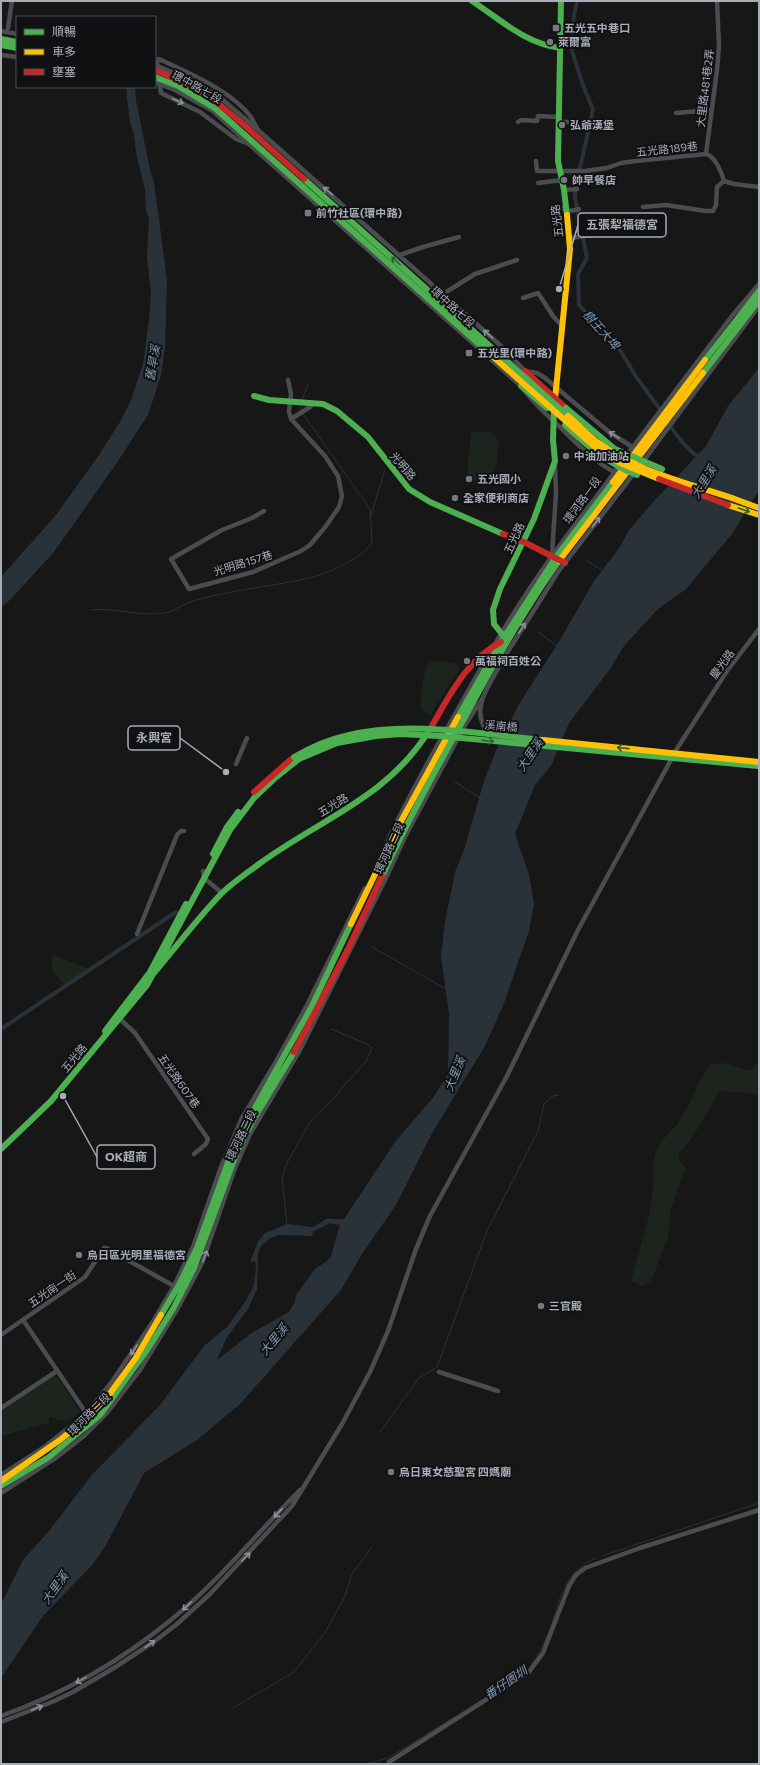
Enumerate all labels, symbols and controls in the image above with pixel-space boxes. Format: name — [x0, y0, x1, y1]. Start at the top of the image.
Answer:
legend — [16, 16, 156, 88]
place label: 五光五中巷口 — [564, 21, 630, 34]
marker: 五光五中巷口 — [551, 23, 561, 33]
text: 順暢 — [52, 24, 76, 38]
place label: 萊爾富 — [558, 35, 591, 48]
marker: 萊爾富 — [545, 37, 555, 47]
text: 車多 — [52, 44, 76, 58]
street label: 大里路481巷2弄 — [693, 48, 716, 128]
text: 壅塞 — [52, 64, 76, 78]
street label: 環中路七段 — [170, 68, 224, 106]
one-way arrow — [172, 98, 184, 105]
place label: 弘爺漢堡 — [570, 118, 614, 131]
marker: 弘爺漢堡 — [557, 120, 567, 130]
street label: 五光路189巷 — [635, 139, 698, 158]
place label: 帥早餐店 — [572, 173, 616, 186]
marker: 帥早餐店 — [559, 175, 569, 185]
one-way arrow — [323, 187, 333, 196]
street label: 五光路 — [548, 204, 565, 238]
place label: 前竹社區(環中路) — [316, 206, 403, 219]
marker: 前竹社區(環中路) — [303, 208, 313, 218]
callout: 五張犁福德宮 — [578, 213, 666, 237]
text: 五張犁福德宮 — [586, 217, 658, 231]
one-way arrow — [391, 257, 401, 266]
street label: 環中路七段 — [429, 283, 478, 330]
water label: 樹王大埤 — [580, 307, 624, 353]
one-way arrow — [482, 329, 493, 338]
water label: 舊旱溪 — [142, 342, 162, 382]
place label: 五光里(環中路) — [477, 346, 553, 359]
marker: 五光里(環中路) — [464, 348, 474, 358]
one-way arrow — [608, 431, 620, 439]
street label: 光明路 — [388, 449, 419, 482]
place label: 中油加油站 — [574, 449, 629, 462]
marker: 中油加油站 — [561, 451, 571, 461]
water label: 大里溪 — [688, 461, 720, 500]
place label: 五光國小 — [477, 472, 521, 485]
marker: 五光國小 — [464, 474, 474, 484]
street label: 環河路一段 — [560, 474, 603, 526]
place label: 全家便利商店 — [463, 491, 529, 504]
marker: 全家便利商店 — [450, 493, 460, 503]
one-way arrow — [737, 507, 750, 514]
one-way arrow — [592, 516, 601, 527]
street label: 五光路 — [501, 520, 526, 555]
street label: 光明路157巷 — [212, 547, 274, 578]
one-way arrow — [518, 623, 526, 634]
street label: 慶光路 — [707, 647, 737, 681]
place label: 萬福祠百姓公 — [475, 654, 542, 667]
marker: 萬福祠百姓公 — [462, 656, 472, 666]
street label: 溪南橋 — [484, 718, 518, 733]
callout: 永興宮 — [128, 726, 180, 750]
text: 永興宮 — [136, 730, 172, 744]
water label: 大里溪 — [513, 734, 546, 773]
one-way arrow — [481, 737, 494, 745]
one-way arrow — [617, 744, 630, 752]
street label: 五光路 — [315, 791, 350, 819]
street label: 環河路二段 — [371, 820, 406, 875]
street label: 五光路 — [58, 1041, 89, 1074]
street label: 五光路607巷 — [156, 1051, 203, 1111]
water label: 大里溪 — [441, 1052, 468, 1093]
street label: 環河路二段 — [223, 1107, 258, 1162]
callout: OK超商 — [97, 1145, 155, 1169]
text: OK超商 — [105, 1149, 147, 1163]
place label: 烏日區光明里福德宮 — [87, 1248, 186, 1261]
marker: 烏日區光明里福德宮 — [74, 1250, 84, 1260]
one-way arrow — [202, 1250, 210, 1262]
street label: 五光南一街 — [25, 1268, 78, 1309]
place label: 三官殿 — [549, 1299, 582, 1312]
marker: 三官殿 — [536, 1301, 546, 1311]
water label: 大里溪 — [256, 1320, 291, 1358]
one-way arrow — [130, 1344, 138, 1355]
street label: 環河路二段 — [65, 1390, 113, 1438]
place label: 烏日東女慈聖宮 四媽廟 — [399, 1465, 511, 1478]
marker: 烏日東女慈聖宮 四媽廟 — [386, 1467, 396, 1477]
one-way arrow — [273, 1508, 283, 1518]
one-way arrow — [241, 1552, 250, 1562]
water label: 大里溪 — [38, 1567, 72, 1606]
one-way arrow — [182, 1601, 192, 1610]
one-way arrow — [144, 1640, 155, 1648]
water label: 番仔園圳 — [482, 1662, 531, 1701]
one-way arrow — [75, 1677, 87, 1685]
one-way arrow — [31, 1704, 43, 1712]

